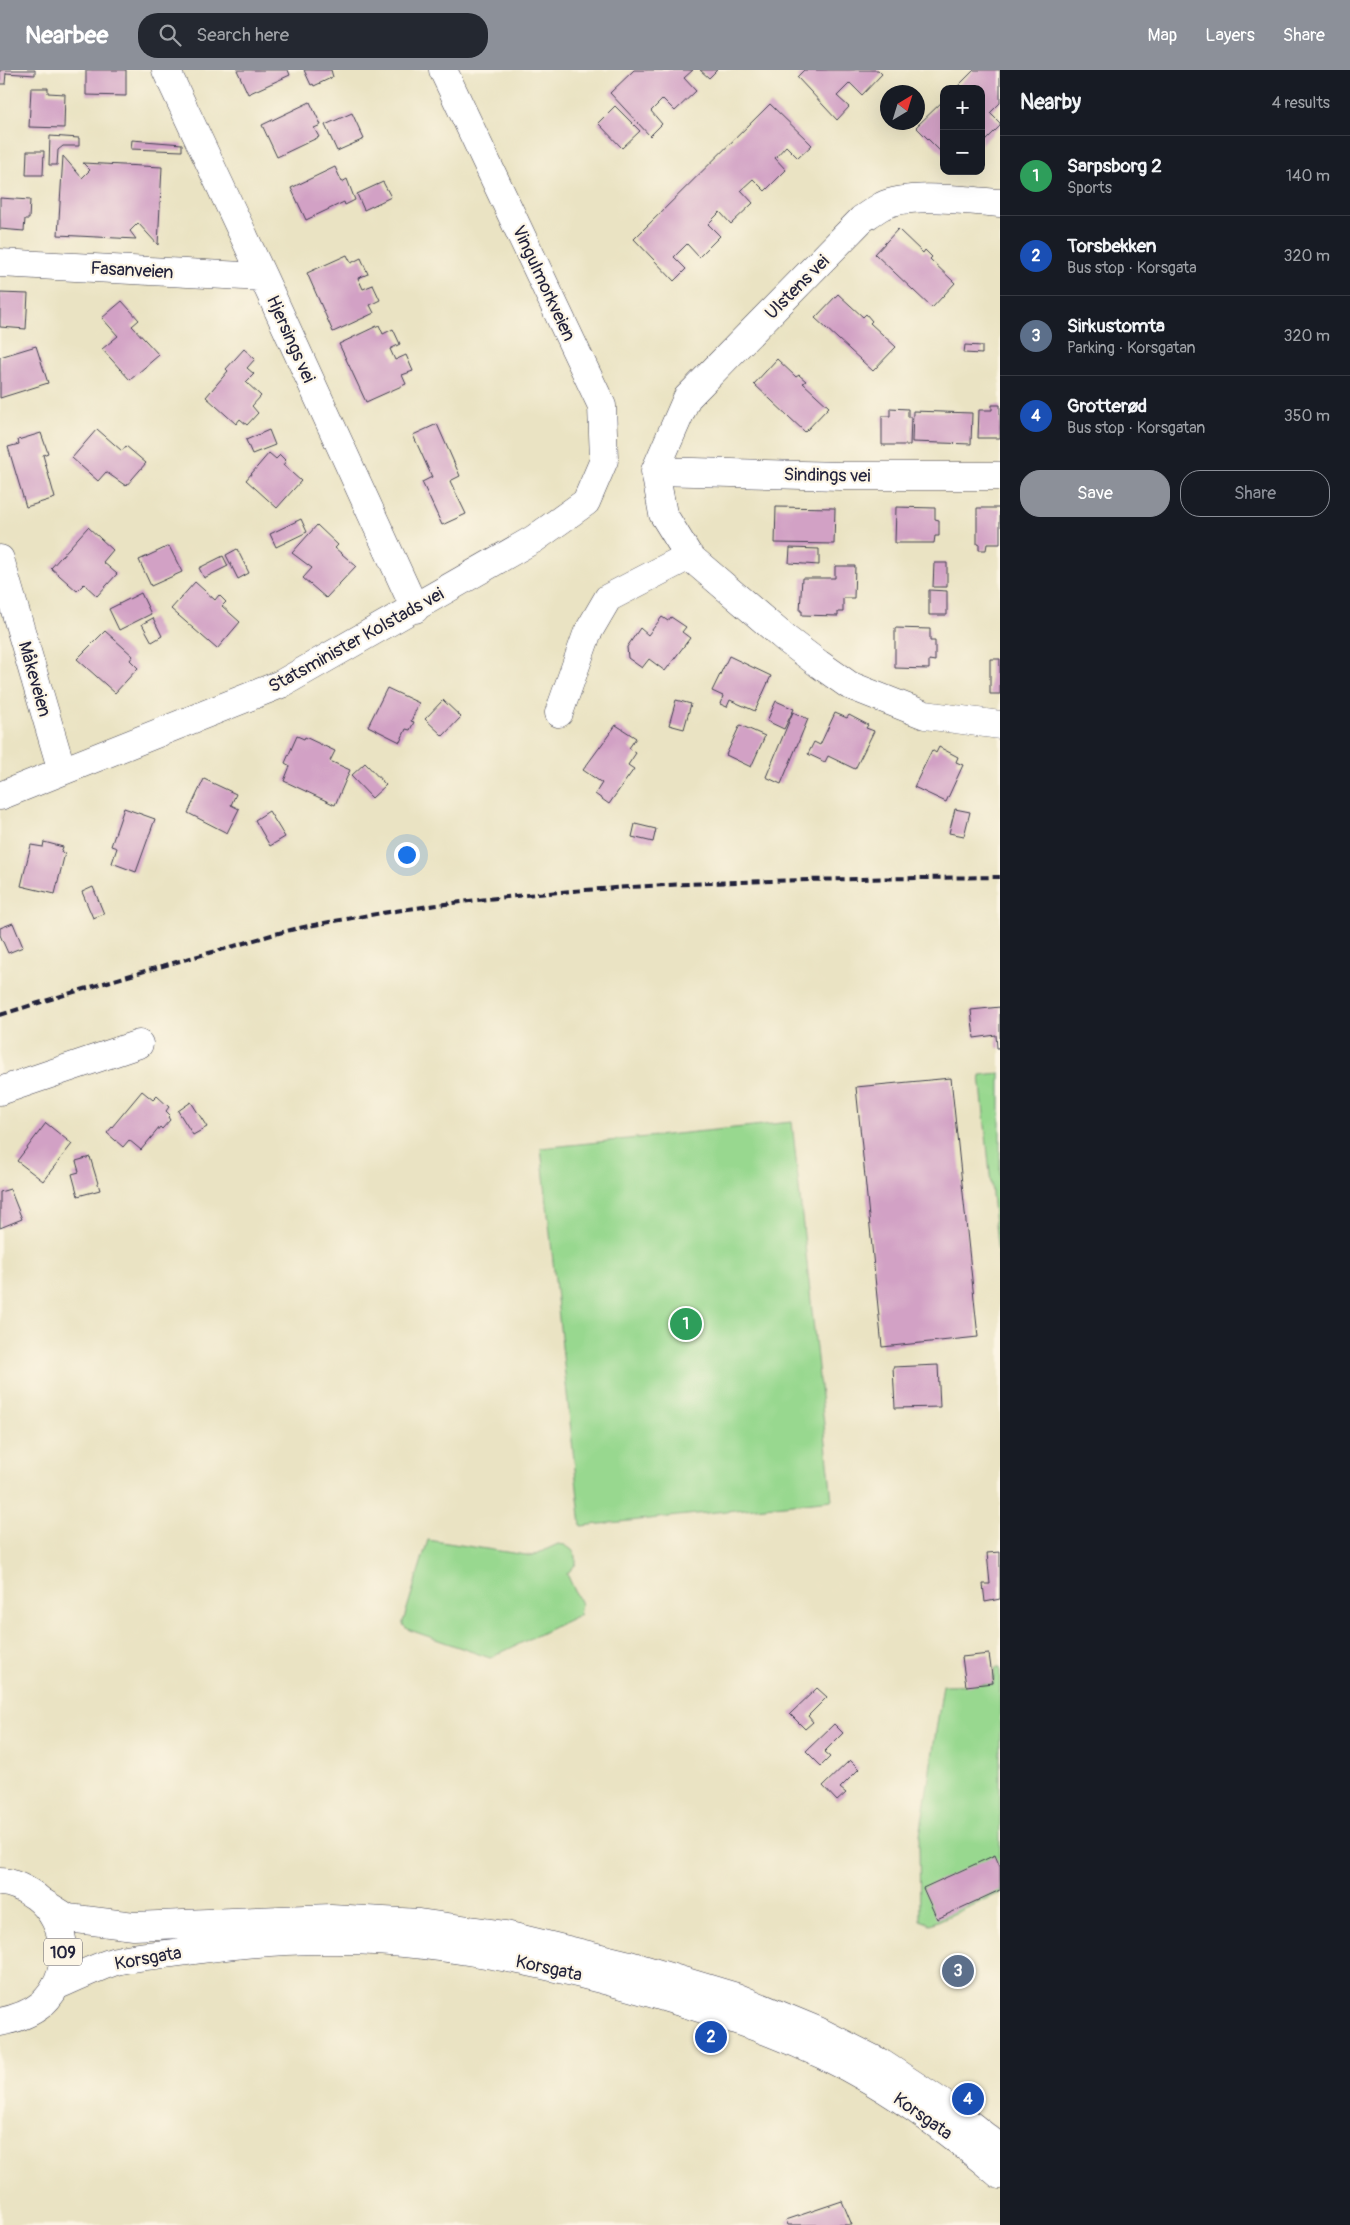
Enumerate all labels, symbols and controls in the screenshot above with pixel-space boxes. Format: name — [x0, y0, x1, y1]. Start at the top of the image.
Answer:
search box — [138, 13, 488, 58]
text: Nearbee — [25, 21, 108, 50]
icon: search — [156, 21, 184, 49]
text: Search here — [196, 23, 289, 47]
text: Map — [1148, 24, 1177, 47]
text: Layers — [1205, 24, 1255, 47]
text: Share — [1283, 24, 1325, 47]
north arrow — [880, 85, 925, 130]
map controls — [940, 85, 985, 175]
button: + — [940, 85, 985, 130]
text: Nearby — [1020, 89, 1081, 116]
text: 4 results — [1272, 93, 1330, 113]
button: − — [940, 130, 985, 175]
text: Sarpsborg 2 — [1067, 154, 1162, 178]
text: 1 — [1033, 166, 1039, 186]
text: 140 m — [1286, 166, 1330, 186]
text: Sports — [1067, 178, 1112, 198]
street label: Vingulmorkveien — [507, 222, 580, 345]
text: Torsbekken — [1067, 234, 1156, 258]
text: 2 — [1032, 246, 1040, 266]
text: 320 m — [1284, 246, 1330, 266]
street label: Ulstens vei — [760, 250, 834, 324]
street label: Fasanveien — [90, 257, 174, 284]
text: Bus stop · Korsgata — [1067, 258, 1197, 278]
street label: Hjersings vei — [261, 292, 320, 386]
text: Sirkustomta — [1067, 314, 1165, 338]
text: 3 — [1032, 326, 1040, 346]
text: 320 m — [1284, 326, 1330, 346]
text: Parking · Korsgatan — [1067, 338, 1196, 358]
text: Grotterød — [1067, 394, 1147, 418]
text: 4 — [1031, 406, 1041, 426]
text: 350 m — [1284, 406, 1330, 426]
text: Bus stop · Korsgatan — [1067, 418, 1205, 438]
street label: Sindings vei — [783, 463, 871, 488]
button: Save — [1020, 470, 1170, 517]
button: Share — [1180, 470, 1330, 517]
street label: Statsminister Kolstads vei — [264, 583, 448, 698]
street label: Måkeveien — [13, 639, 56, 720]
your location — [394, 842, 420, 868]
pin: 1 — [670, 1305, 702, 1343]
road number: 109 — [44, 1938, 82, 1965]
street label: Korsgata — [113, 1941, 183, 1976]
street label: Korsgata — [513, 1950, 584, 1987]
pin: 3 — [942, 1952, 974, 1990]
pin: 2 — [695, 2018, 727, 2056]
pin: 4 — [952, 2080, 984, 2118]
street label: Korsgata — [888, 2088, 957, 2145]

